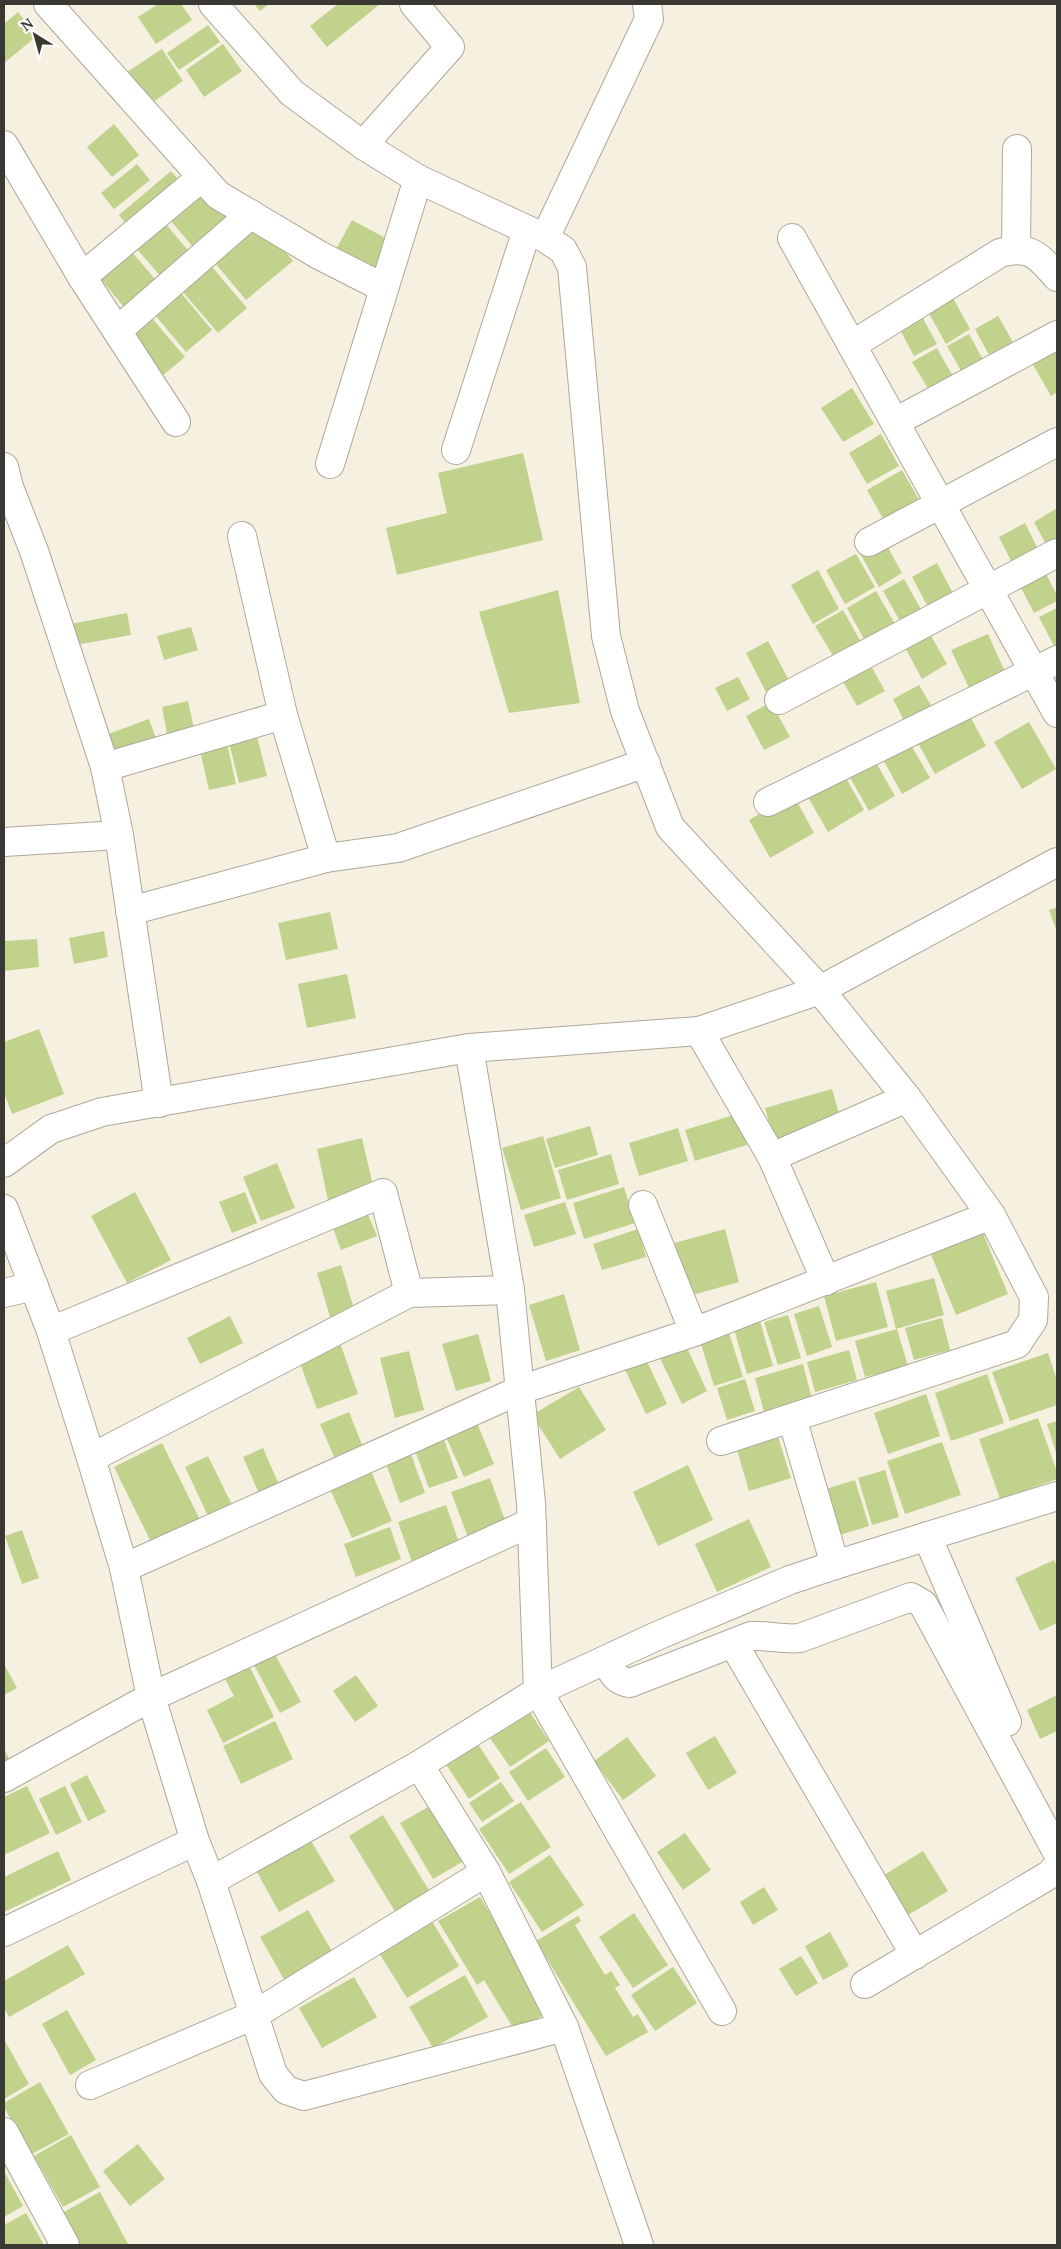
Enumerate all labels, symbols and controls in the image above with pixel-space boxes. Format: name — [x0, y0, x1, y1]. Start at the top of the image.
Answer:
north arrow — [10, 10, 60, 60]
text: N — [17, 13, 37, 35]

